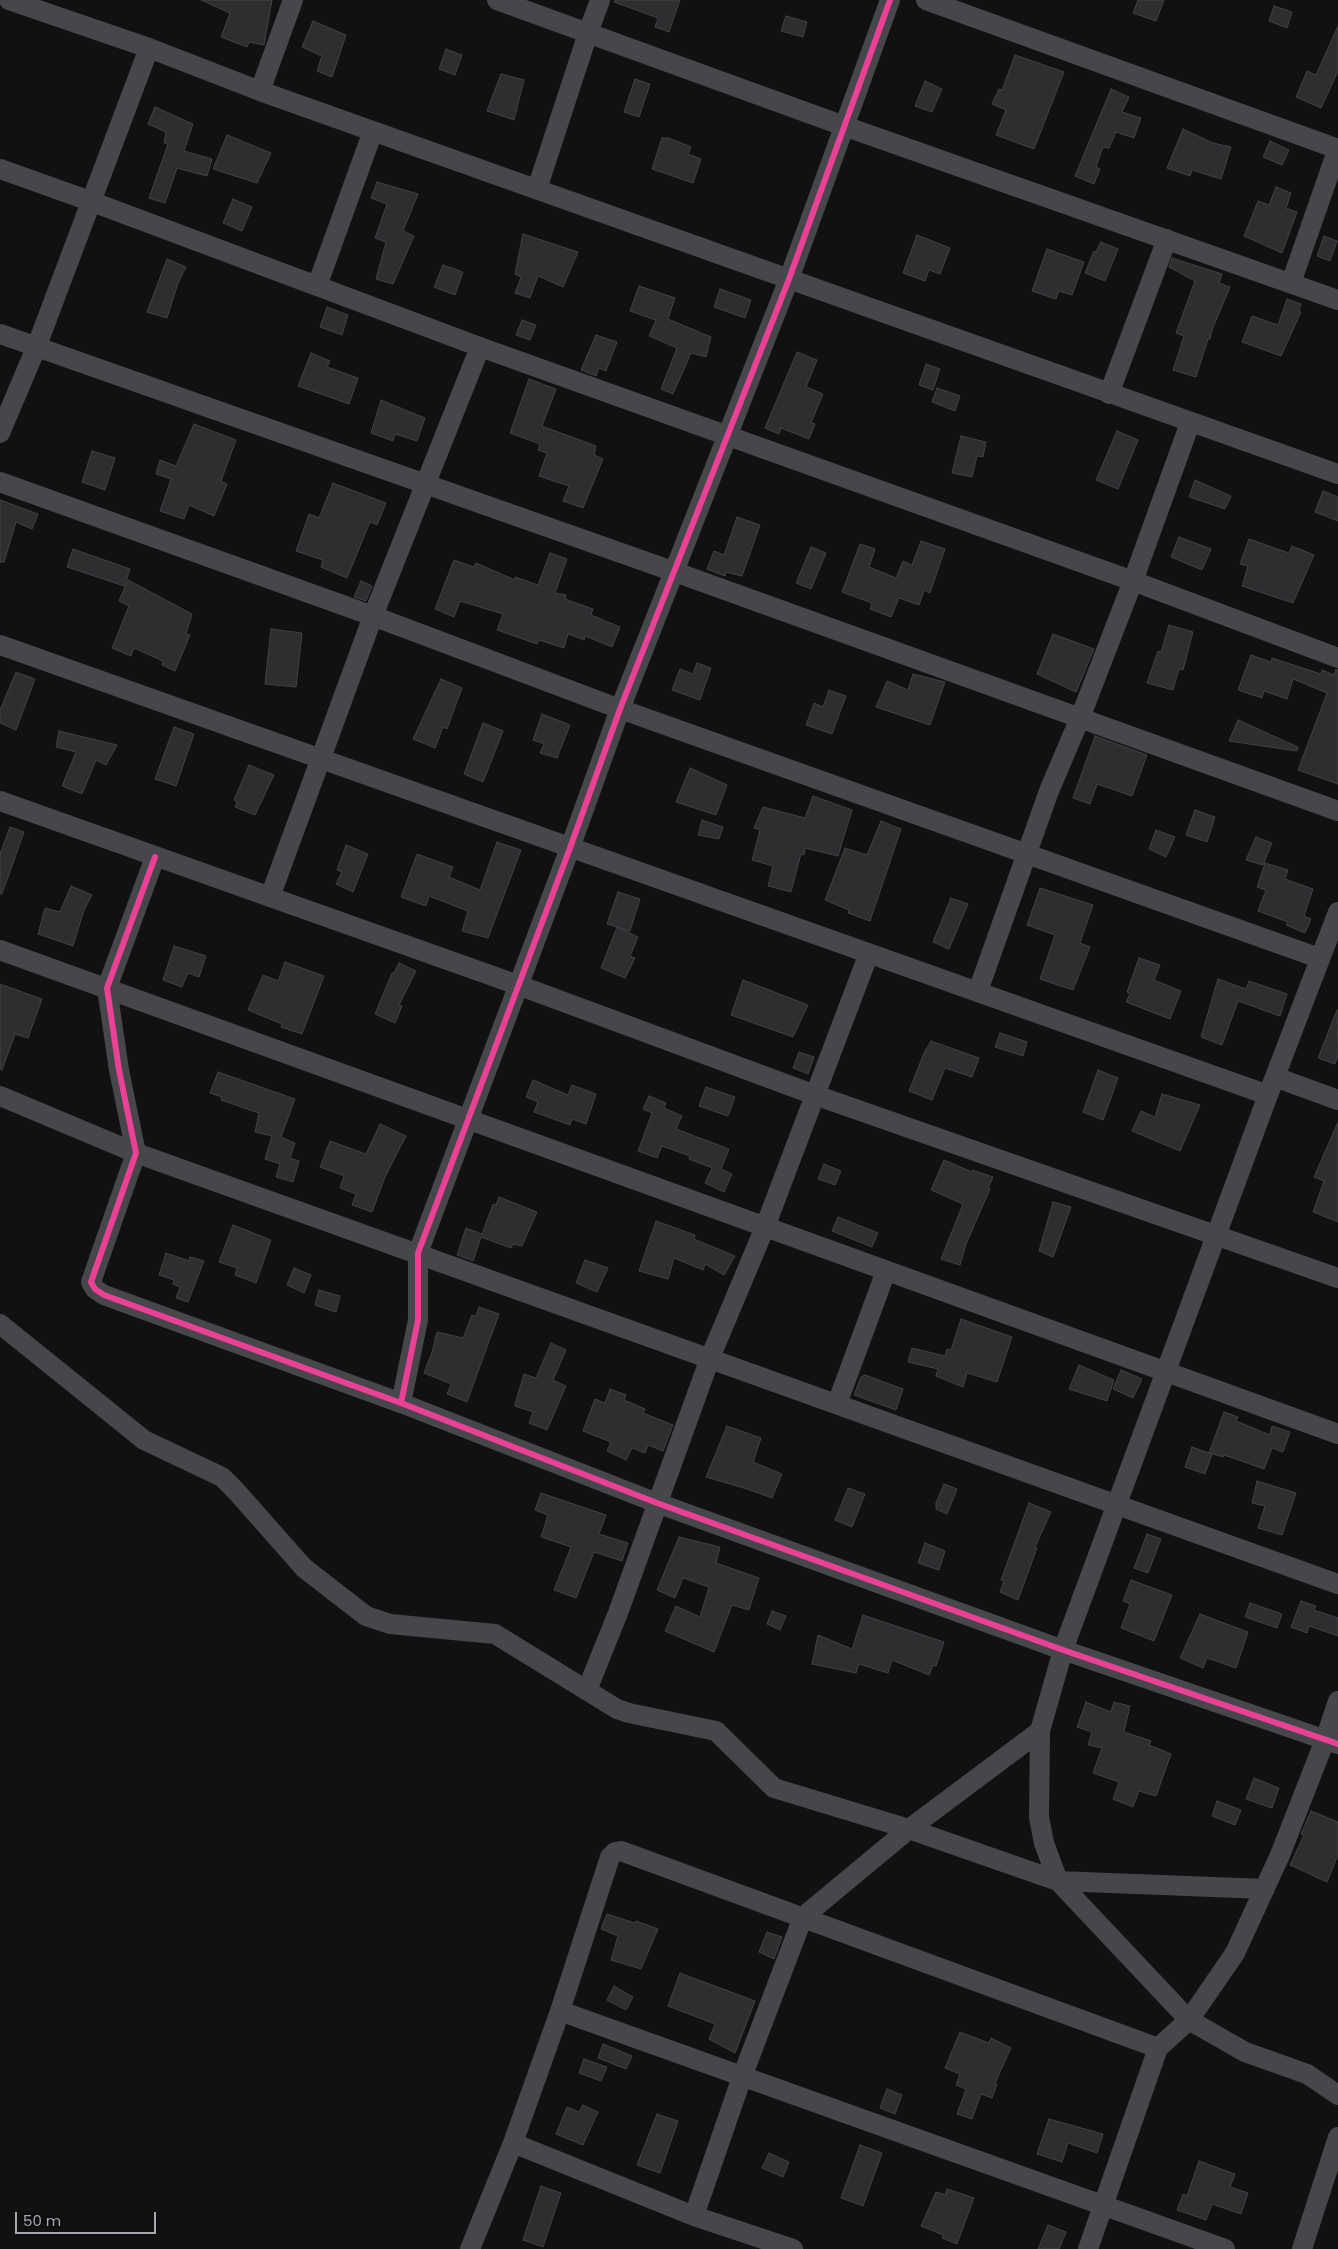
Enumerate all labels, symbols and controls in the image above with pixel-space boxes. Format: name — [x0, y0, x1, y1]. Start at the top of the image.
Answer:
scale bar — [18, 2202, 159, 2234]
text: 50 m — [23, 2210, 61, 2231]

